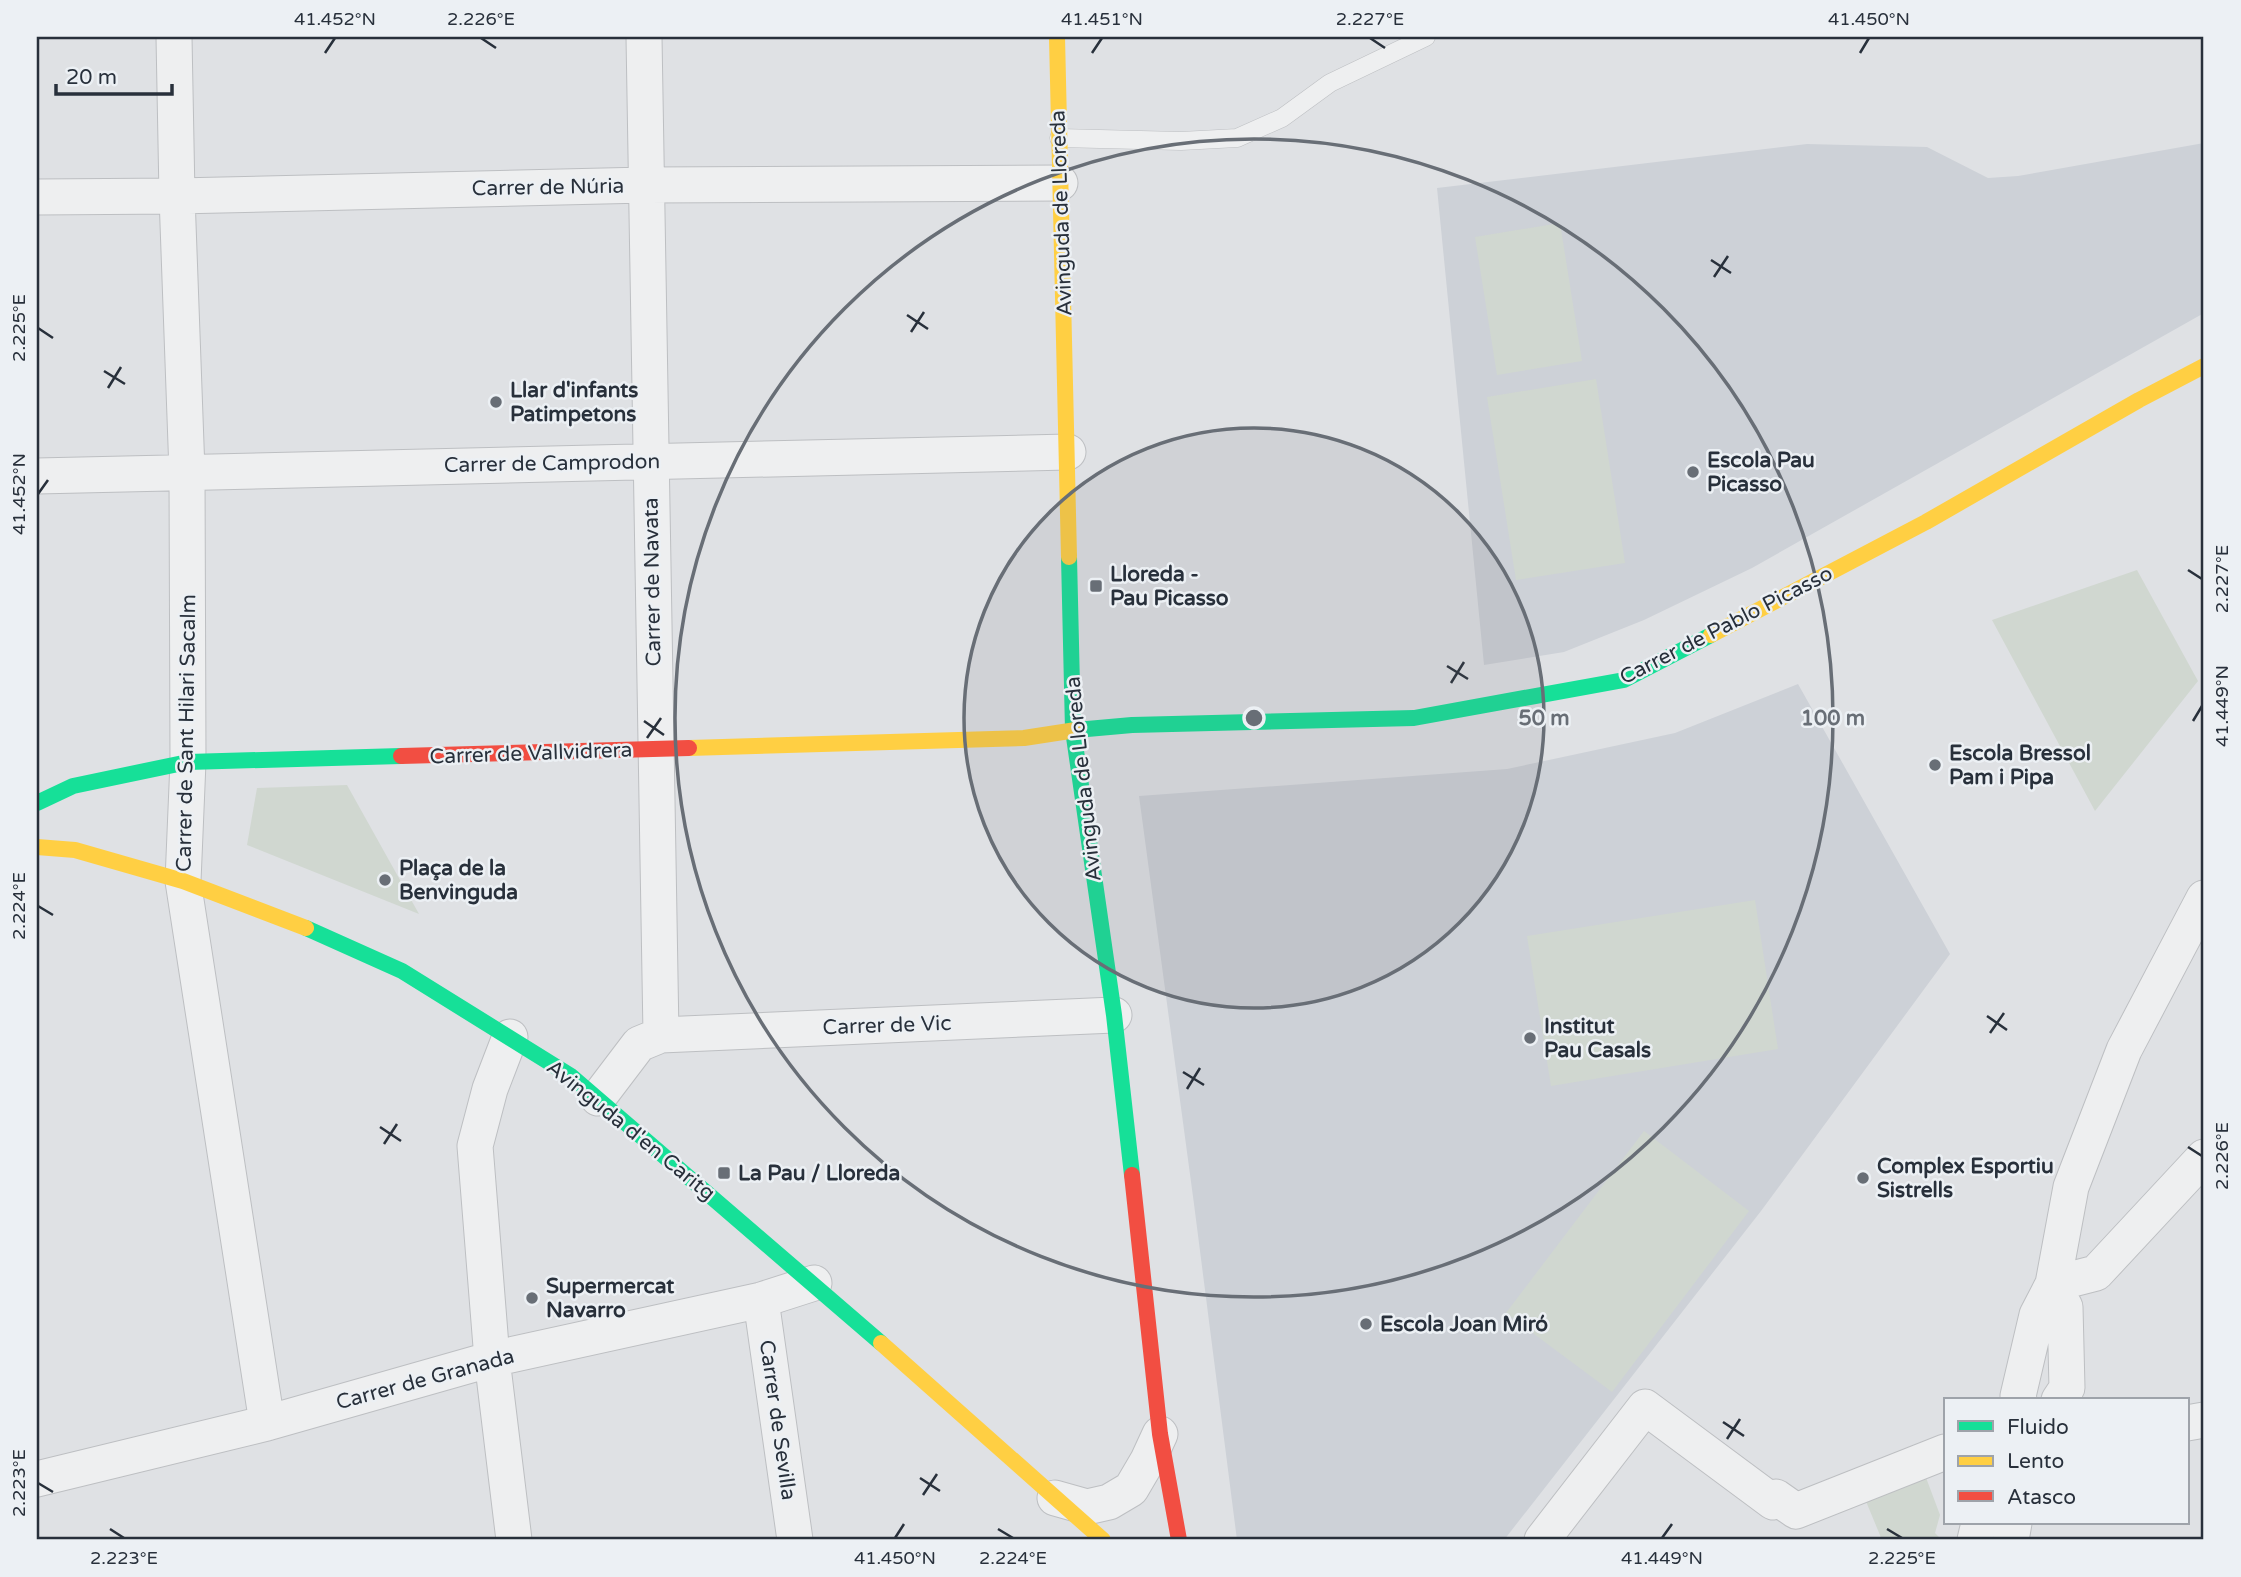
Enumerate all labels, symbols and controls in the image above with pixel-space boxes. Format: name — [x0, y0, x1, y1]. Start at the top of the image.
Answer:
text: 41.452°N — [294, 8, 376, 30]
text: 2.226°E — [447, 8, 515, 30]
text: 41.451°N — [1061, 8, 1143, 30]
text: 2.227°E — [1336, 8, 1404, 30]
text: 41.450°N — [1828, 8, 1910, 30]
scale bar — [56, 52, 172, 96]
text: 20 m — [66, 65, 117, 90]
street label: Avinguda de Lloreda — [1045, 110, 1078, 316]
street label: Carrer de Núria — [471, 174, 625, 201]
text: 2.225°E — [8, 294, 30, 362]
place label: Llar d'infants Patimpetons — [510, 378, 638, 427]
marker: Llar d'infants Patimpetons — [488, 394, 504, 410]
place label: Escola Pau Picasso — [1707, 448, 1815, 497]
street label: Carrer de Camprodon — [444, 449, 660, 478]
text: 41.452°N — [8, 453, 30, 535]
marker: Escola Pau Picasso — [1685, 464, 1701, 480]
street label: Carrer de Navata — [639, 497, 666, 667]
text: 2.227°E — [2211, 545, 2233, 613]
street label: Carrer de Pablo Picasso — [1616, 561, 1837, 690]
place label: Lloreda - Pau Picasso — [1110, 562, 1229, 611]
marker: Lloreda - Pau Picasso — [1088, 578, 1104, 594]
street label: Carrer de Sant Hilari Sacalm — [172, 594, 201, 872]
text: 41.449°N — [2211, 665, 2233, 747]
street label: Avinguda de Lloreda — [1060, 675, 1107, 883]
centre of rings — [1242, 706, 1266, 730]
text: 50 m — [1518, 706, 1570, 731]
text: 100 m — [1801, 706, 1865, 731]
street label: Carrer de Vallvidrera — [429, 737, 633, 770]
place label: Escola Bressol Pam i Pipa — [1949, 741, 2091, 790]
marker: Escola Bressol Pam i Pipa — [1927, 757, 1943, 773]
place label: Plaça de la Benvinguda — [399, 856, 518, 905]
text: 2.224°E — [8, 872, 30, 940]
marker: Plaça de la Benvinguda — [377, 872, 393, 888]
street label: Carrer de Vic — [822, 1011, 952, 1040]
place label: Institut Pau Casals — [1544, 1014, 1651, 1063]
marker: Institut Pau Casals — [1522, 1030, 1538, 1046]
street label: Avinguda d'en Caritg — [541, 1055, 720, 1206]
text: 2.226°E — [2211, 1122, 2233, 1190]
place label: Complex Esportiu Sistrells — [1877, 1154, 2054, 1203]
place label: La Pau / Lloreda — [738, 1161, 900, 1186]
marker: La Pau / Lloreda — [716, 1165, 732, 1181]
marker: Complex Esportiu Sistrells — [1855, 1170, 1871, 1186]
place label: Supermercat Navarro — [546, 1274, 674, 1323]
marker: Supermercat Navarro — [524, 1290, 540, 1306]
place label: Escola Joan Miró — [1380, 1312, 1548, 1337]
marker: Escola Joan Miró — [1358, 1316, 1374, 1332]
street label: Carrer de Sevilla — [754, 1338, 801, 1502]
street label: Carrer de Granada — [333, 1344, 517, 1415]
legend — [1944, 1398, 2188, 1524]
text: Fluido — [2007, 1415, 2069, 1440]
text: 2.223°E — [8, 1449, 30, 1517]
text: Lento — [2007, 1449, 2064, 1474]
text: Atasco — [2007, 1485, 2076, 1510]
text: 2.223°E — [90, 1547, 158, 1569]
text: 41.450°N — [854, 1547, 936, 1569]
text: 2.224°E — [979, 1547, 1047, 1569]
text: 41.449°N — [1621, 1547, 1703, 1569]
text: 2.225°E — [1868, 1547, 1936, 1569]

